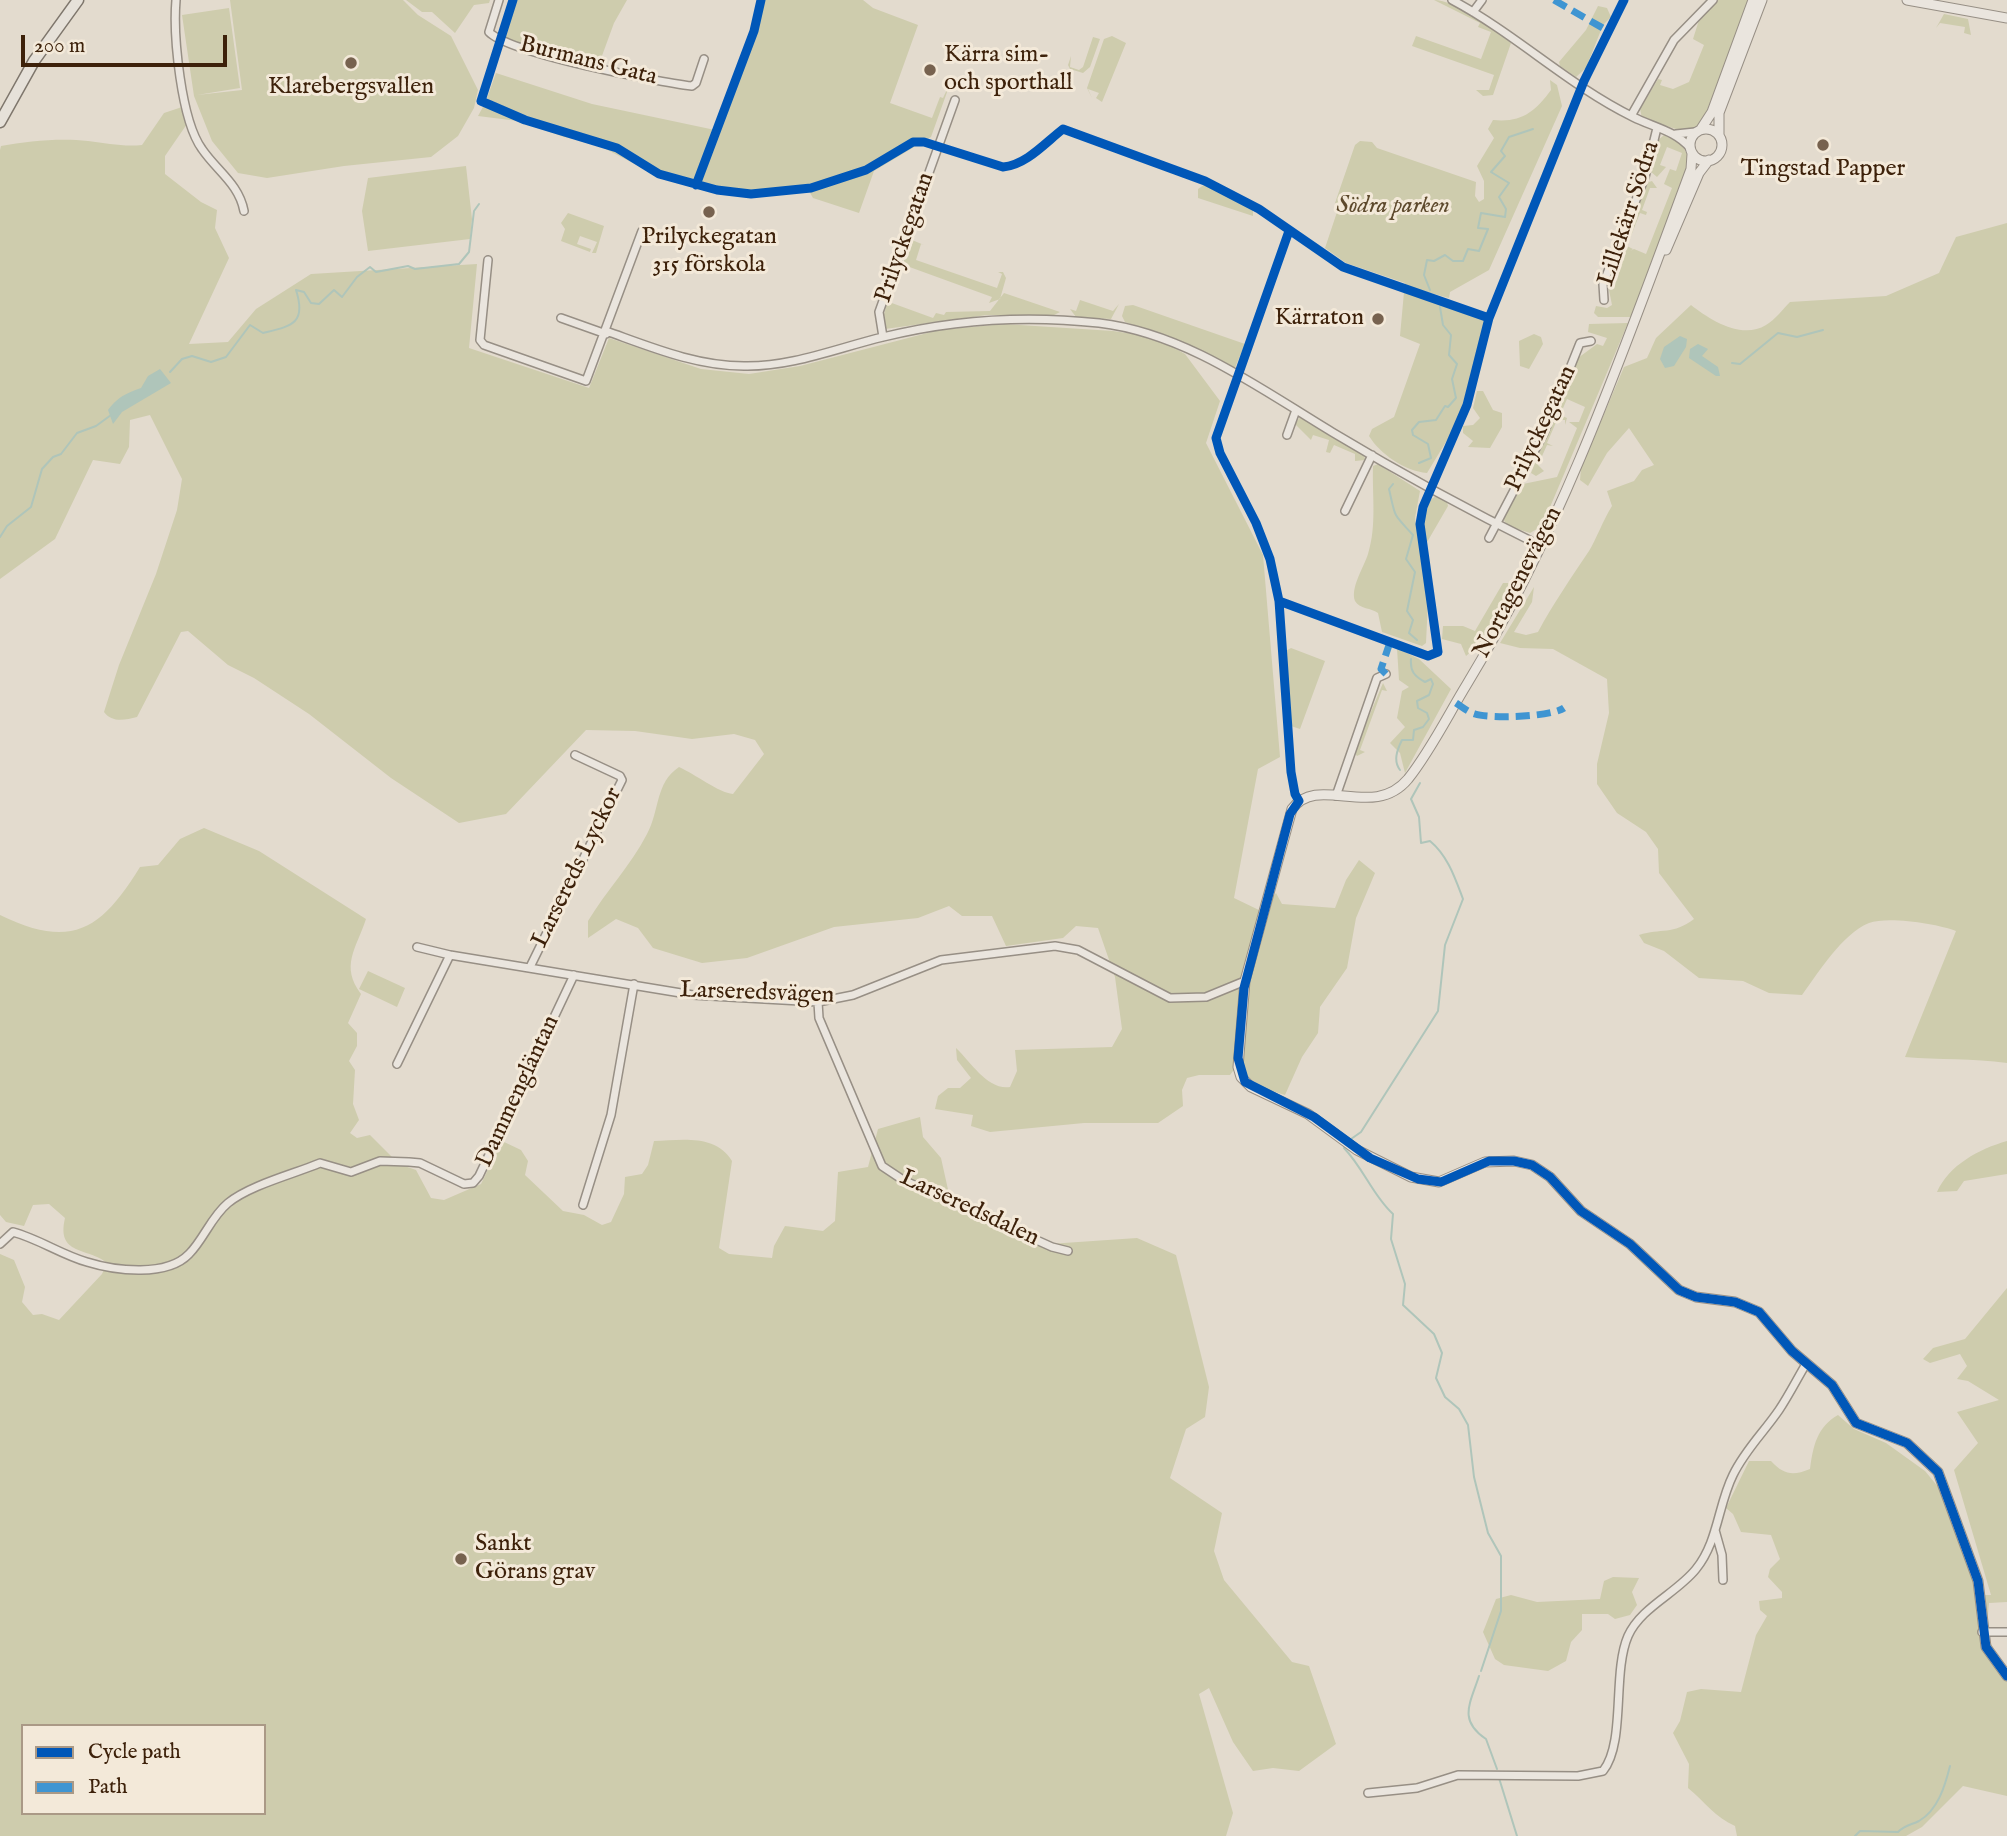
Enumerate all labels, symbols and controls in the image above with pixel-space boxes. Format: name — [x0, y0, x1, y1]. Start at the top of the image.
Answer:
scale bar — [24, 21, 231, 65]
street label: Burmans Gata — [516, 31, 660, 93]
text: 200 m — [34, 33, 85, 60]
place label: Kärra sim- och sporthall — [944, 42, 1073, 98]
marker: Klarebergsvallen — [343, 55, 359, 71]
marker: Kärra sim- och sporthall — [922, 62, 938, 78]
place label: Klarebergsvallen — [268, 74, 434, 102]
marker: Tingstad Papper — [1815, 137, 1831, 153]
street label: Lillekärr Södra — [1593, 138, 1667, 290]
place label: Tingstad Papper — [1741, 156, 1905, 184]
street label: Prilyckegatan — [870, 169, 942, 307]
park label: Södra parken — [1336, 193, 1450, 221]
marker: Prilyckegatan 315 förskola — [701, 204, 717, 220]
place label: Prilyckegatan 315 förskola — [641, 224, 777, 280]
place label: Kärraton — [1274, 305, 1364, 333]
marker: Kärraton — [1370, 311, 1386, 327]
street label: Prilyckegatan — [1500, 361, 1584, 497]
street label: Nortagenevägen — [1468, 503, 1570, 663]
street label: Larsereds Lyckor — [527, 783, 629, 953]
street label: Larseredsvägen — [679, 977, 835, 1011]
street label: Dammengläntan — [471, 1011, 567, 1173]
street label: Larseredsdalen — [895, 1164, 1043, 1254]
place label: Sankt Görans grav — [475, 1531, 595, 1587]
marker: Sankt Görans grav — [453, 1551, 469, 1567]
legend — [21, 1724, 266, 1815]
text: Cycle path — [88, 1739, 181, 1766]
text: Path — [88, 1774, 127, 1801]

